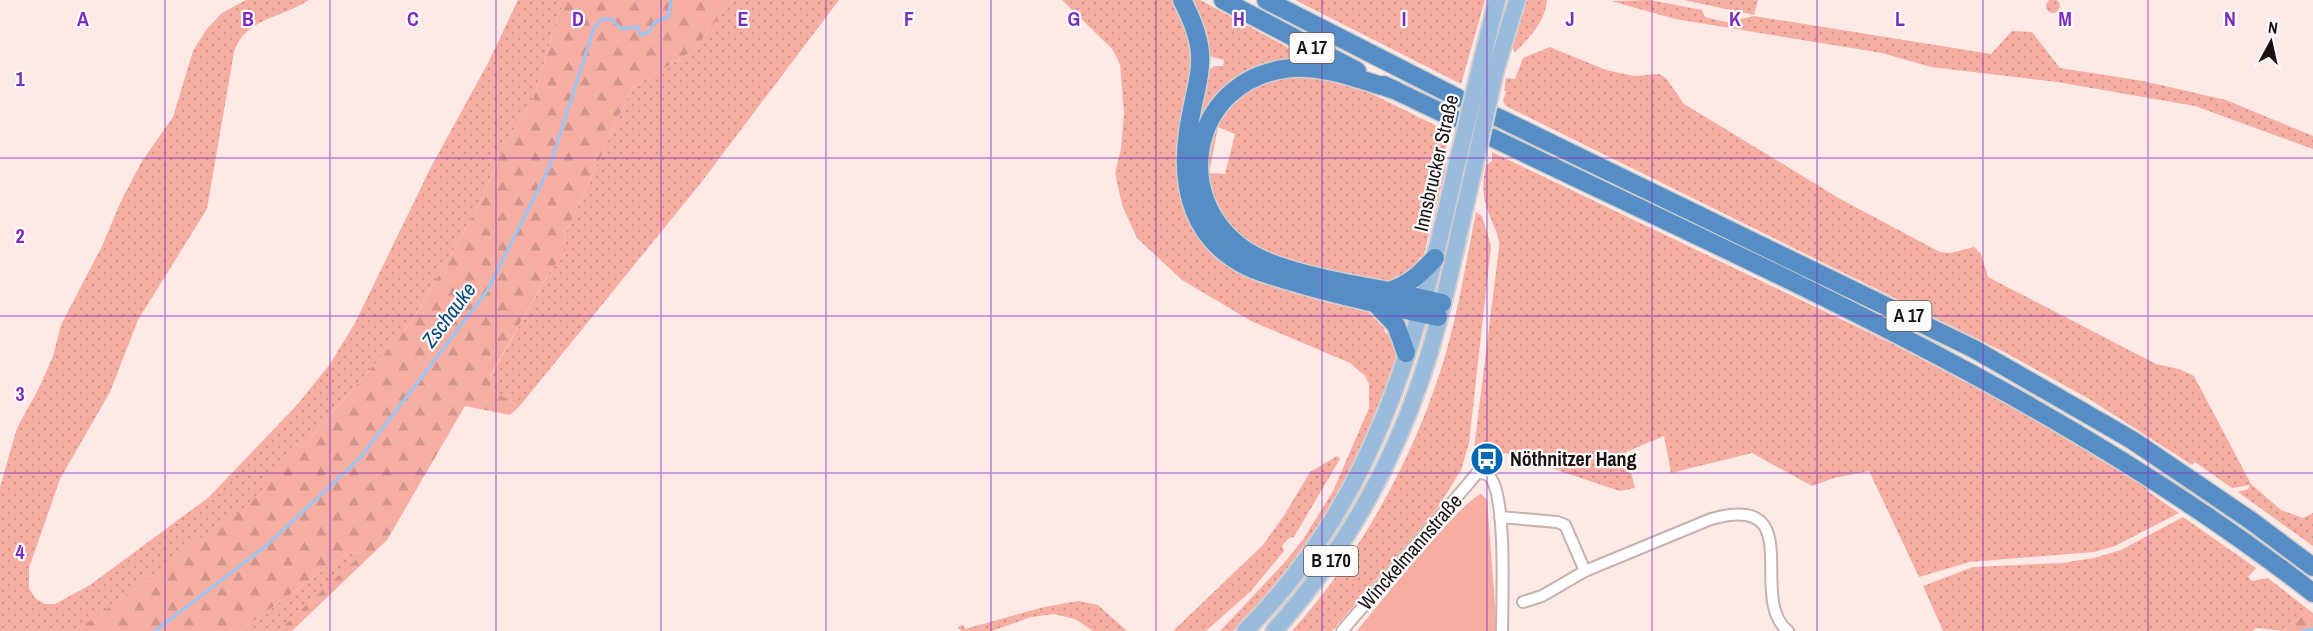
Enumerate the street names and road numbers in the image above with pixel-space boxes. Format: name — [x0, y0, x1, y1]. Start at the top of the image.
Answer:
road number: A 17 — [1290, 33, 1334, 63]
street label: Innsbrucker Straße — [1407, 92, 1464, 234]
road number: A 17 — [1886, 301, 1932, 331]
street label: Winckelmannstraße — [1352, 488, 1468, 616]
road number: B 170 — [1304, 546, 1358, 576]

